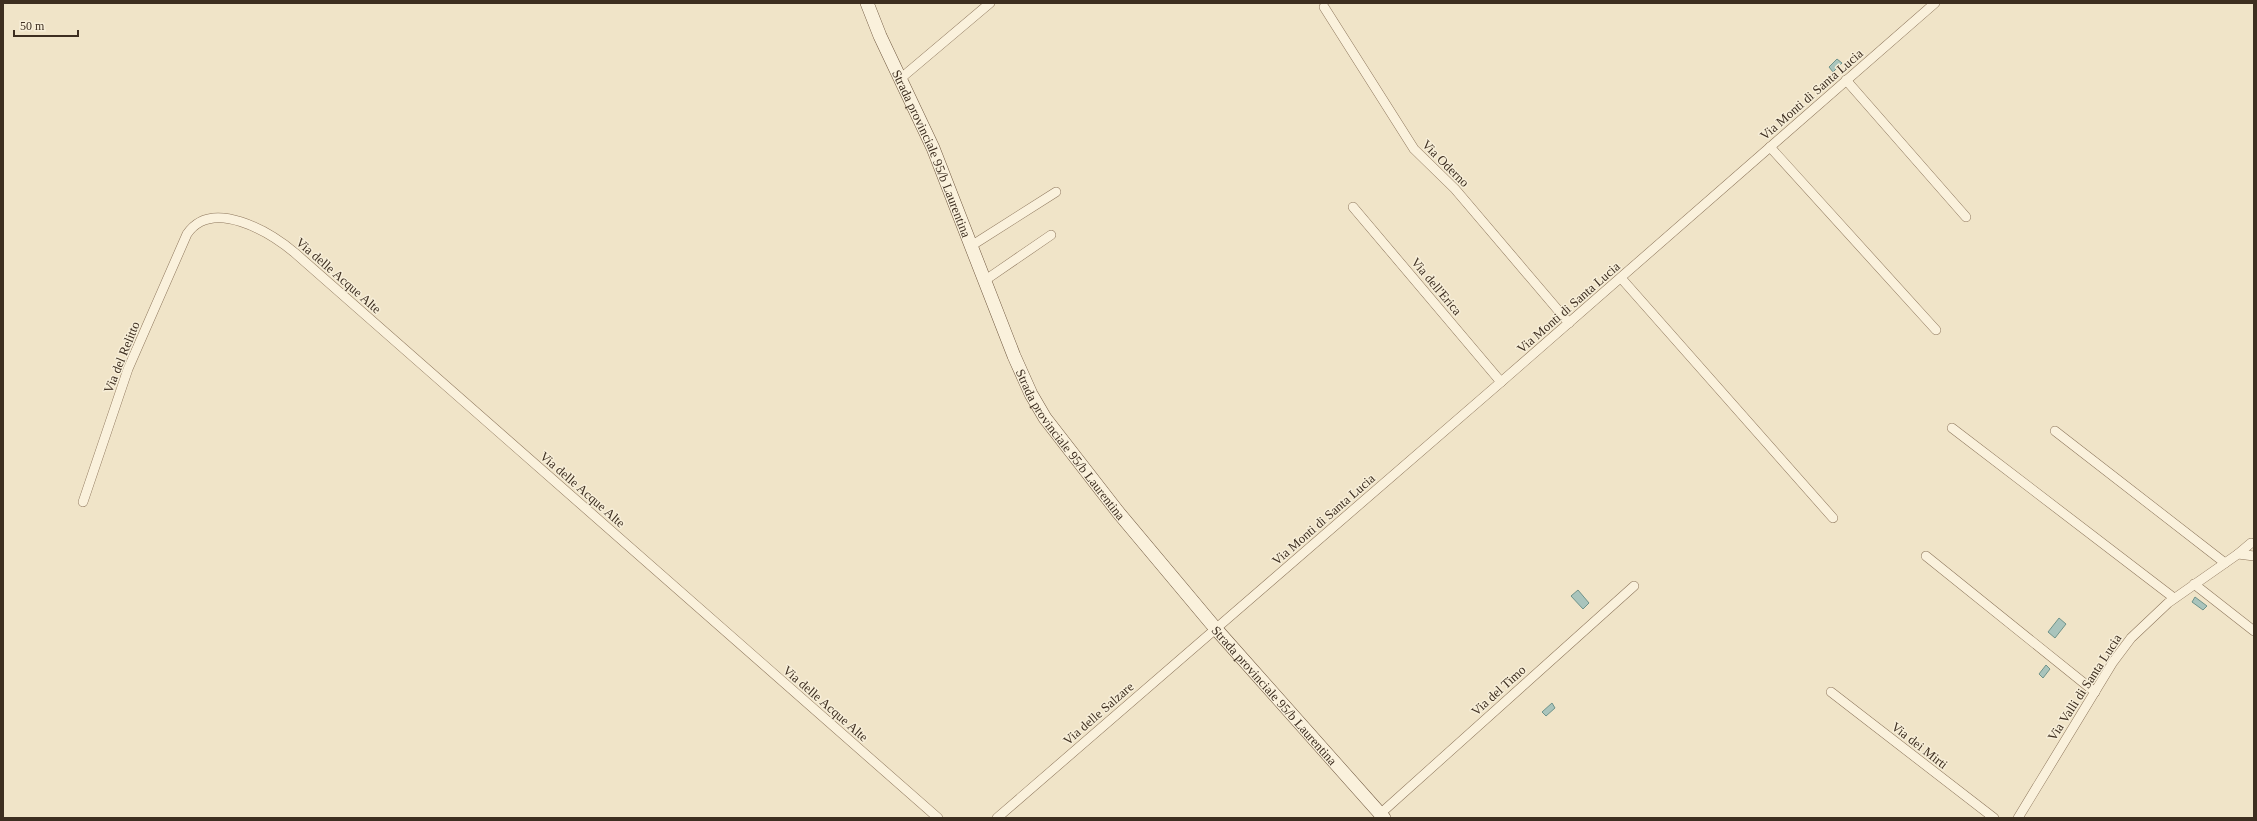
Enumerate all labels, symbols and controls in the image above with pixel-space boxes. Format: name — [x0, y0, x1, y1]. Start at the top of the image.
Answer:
scale bar — [14, 12, 78, 38]
text: 50 m — [20, 19, 45, 33]
street label: Via Monti di Santa Lucia — [1757, 45, 1866, 143]
street label: Strada provinciale 95/b Laurentina — [889, 67, 974, 240]
street label: Via Oderno — [1419, 137, 1472, 190]
street label: Via delle Acque Alte — [293, 234, 384, 317]
street label: Via dell'Erica — [1408, 254, 1465, 318]
street label: Via Monti di Santa Lucia — [1514, 258, 1623, 356]
street label: Via del Relitto — [100, 319, 143, 395]
street label: Strada provinciale 95/b Laurentina — [1013, 367, 1128, 523]
street label: Via delle Acque Alte — [537, 448, 628, 531]
street label: Via Monti di Santa Lucia — [1269, 470, 1378, 568]
street label: Strada provinciale 95/b Laurentina — [1209, 623, 1340, 768]
street label: Via Valli di Santa Lucia — [2044, 631, 2125, 743]
street label: Via delle Acque Alte — [780, 662, 871, 745]
street label: Via del Timo — [1468, 662, 1529, 719]
street label: Via delle Salzare — [1060, 679, 1137, 748]
street label: Via dei Mirti — [1889, 719, 1951, 772]

